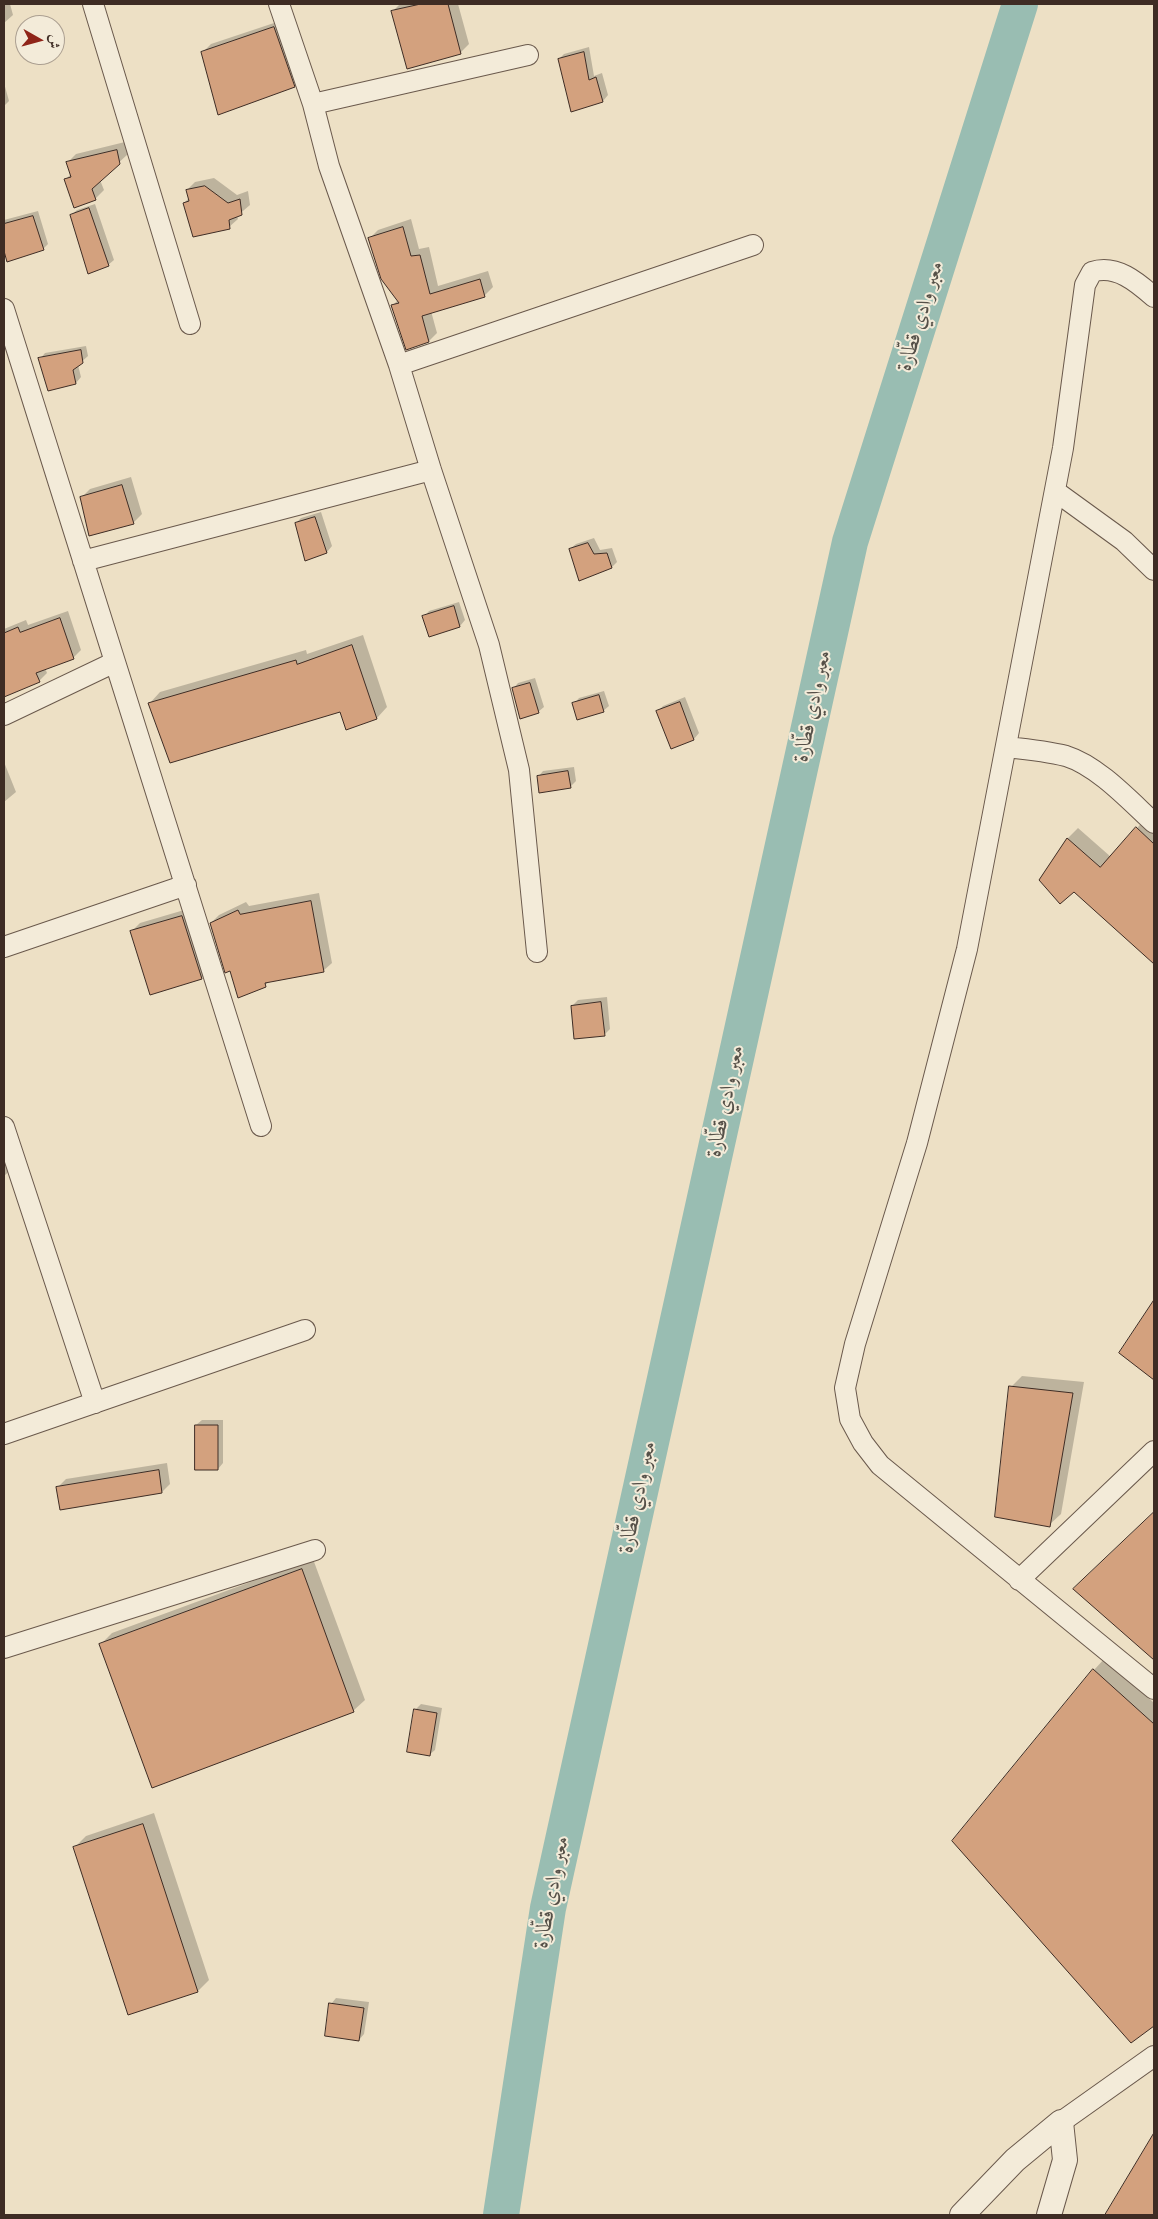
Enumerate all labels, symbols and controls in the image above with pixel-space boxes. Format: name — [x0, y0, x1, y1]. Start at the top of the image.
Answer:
north arrow — [15, 15, 65, 65]
text: ش — [44, 34, 64, 50]
water label: معبر وادي قطّارة — [893, 258, 951, 374]
water label: معبر وادي قطّارة — [790, 648, 838, 764]
water label: معبر وادي قطّارة — [703, 1043, 751, 1159]
water label: معبر وادي قطّارة — [615, 1439, 663, 1555]
water label: معبر وادي قطّارة — [530, 1834, 576, 1950]

